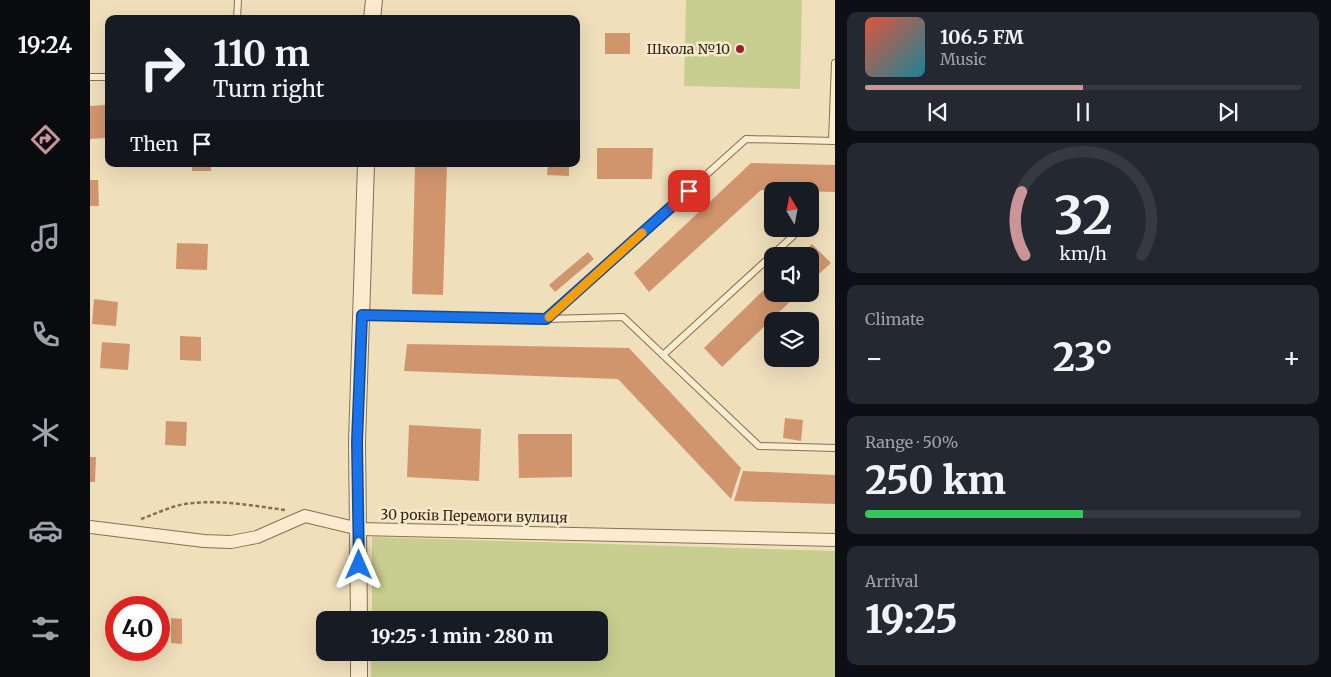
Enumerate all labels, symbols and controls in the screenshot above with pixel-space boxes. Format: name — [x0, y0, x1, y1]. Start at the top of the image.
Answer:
text: 106.5 FM — [940, 25, 1024, 49]
text: 19:24 — [18, 31, 72, 59]
text: 110 m — [213, 32, 310, 76]
icon: right — [130, 35, 195, 100]
place label: Школа №10 — [647, 40, 730, 58]
marker: Школа №10 — [734, 43, 746, 55]
text: Music — [940, 49, 986, 69]
text: Turn right — [213, 75, 324, 103]
icon: previous — [924, 98, 952, 126]
icon: pause — [1069, 98, 1097, 126]
icon: next — [1214, 98, 1242, 126]
icon: directions — [28, 122, 63, 157]
icon: arrive — [188, 130, 216, 158]
text: Then — [130, 132, 178, 156]
pin — [668, 170, 710, 212]
icon: arrive — [675, 177, 703, 205]
north arrow — [764, 182, 819, 238]
map controls — [764, 182, 819, 367]
text: 32 — [1054, 183, 1112, 248]
icon: music — [28, 220, 63, 255]
text: km/h — [1059, 242, 1107, 265]
button: sound — [764, 247, 819, 302]
text: Climate — [865, 309, 924, 329]
button: layers — [764, 312, 819, 367]
icon: phone — [28, 317, 63, 352]
text: 23° — [1053, 334, 1113, 381]
text: − — [865, 340, 884, 376]
text: + — [1282, 340, 1301, 376]
icon: climate — [28, 415, 63, 450]
text: Range · 50% — [865, 432, 958, 452]
text: 250 km — [865, 457, 1006, 504]
street label: 30 років Перемоги вулиця — [380, 505, 568, 527]
icon: car — [28, 513, 63, 548]
position arrow — [332, 538, 384, 590]
text: Arrival — [865, 571, 918, 591]
speed limit sign: 40 — [105, 596, 170, 661]
text: 19:25 — [865, 596, 957, 643]
icon: filters — [28, 611, 63, 646]
text: 19:25 · 1 min · 280 m — [371, 624, 553, 648]

